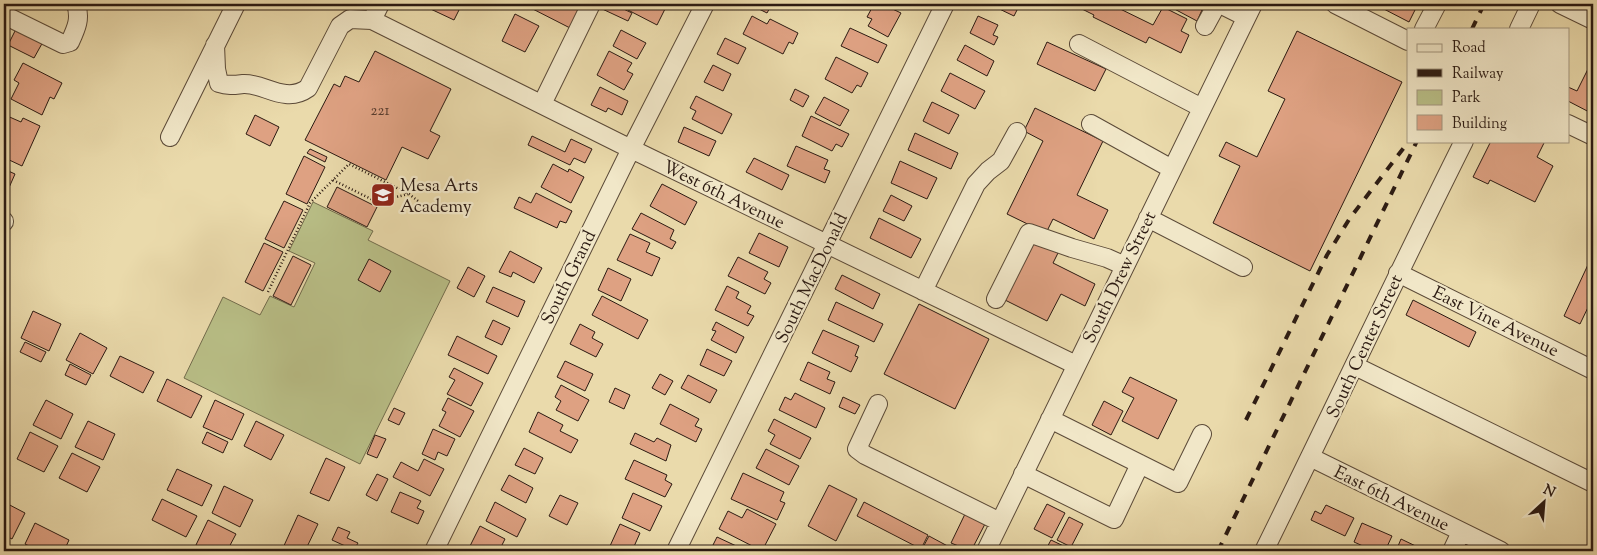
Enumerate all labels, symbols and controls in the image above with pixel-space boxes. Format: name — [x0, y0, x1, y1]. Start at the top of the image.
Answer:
legend — [1407, 28, 1570, 142]
text: Road — [1452, 38, 1486, 59]
text: Railway — [1452, 64, 1504, 85]
text: Park — [1452, 88, 1481, 109]
house number: 221 — [370, 101, 390, 122]
text: Building — [1452, 114, 1507, 135]
street label: West 6th Avenue — [658, 155, 789, 237]
place label: Mesa Arts Academy — [400, 174, 478, 221]
school or university icon: Mesa Arts Academy — [370, 182, 396, 208]
street label: South Drew Street — [1077, 207, 1164, 348]
street label: South MacDonald — [770, 209, 856, 349]
street label: South Grand — [536, 226, 604, 329]
street label: South Center Street — [1321, 271, 1411, 423]
street label: East Vine Avenue — [1428, 281, 1563, 365]
street label: East 6th Avenue — [1329, 461, 1453, 539]
north arrow — [1520, 478, 1570, 528]
text: N — [1539, 481, 1558, 504]

